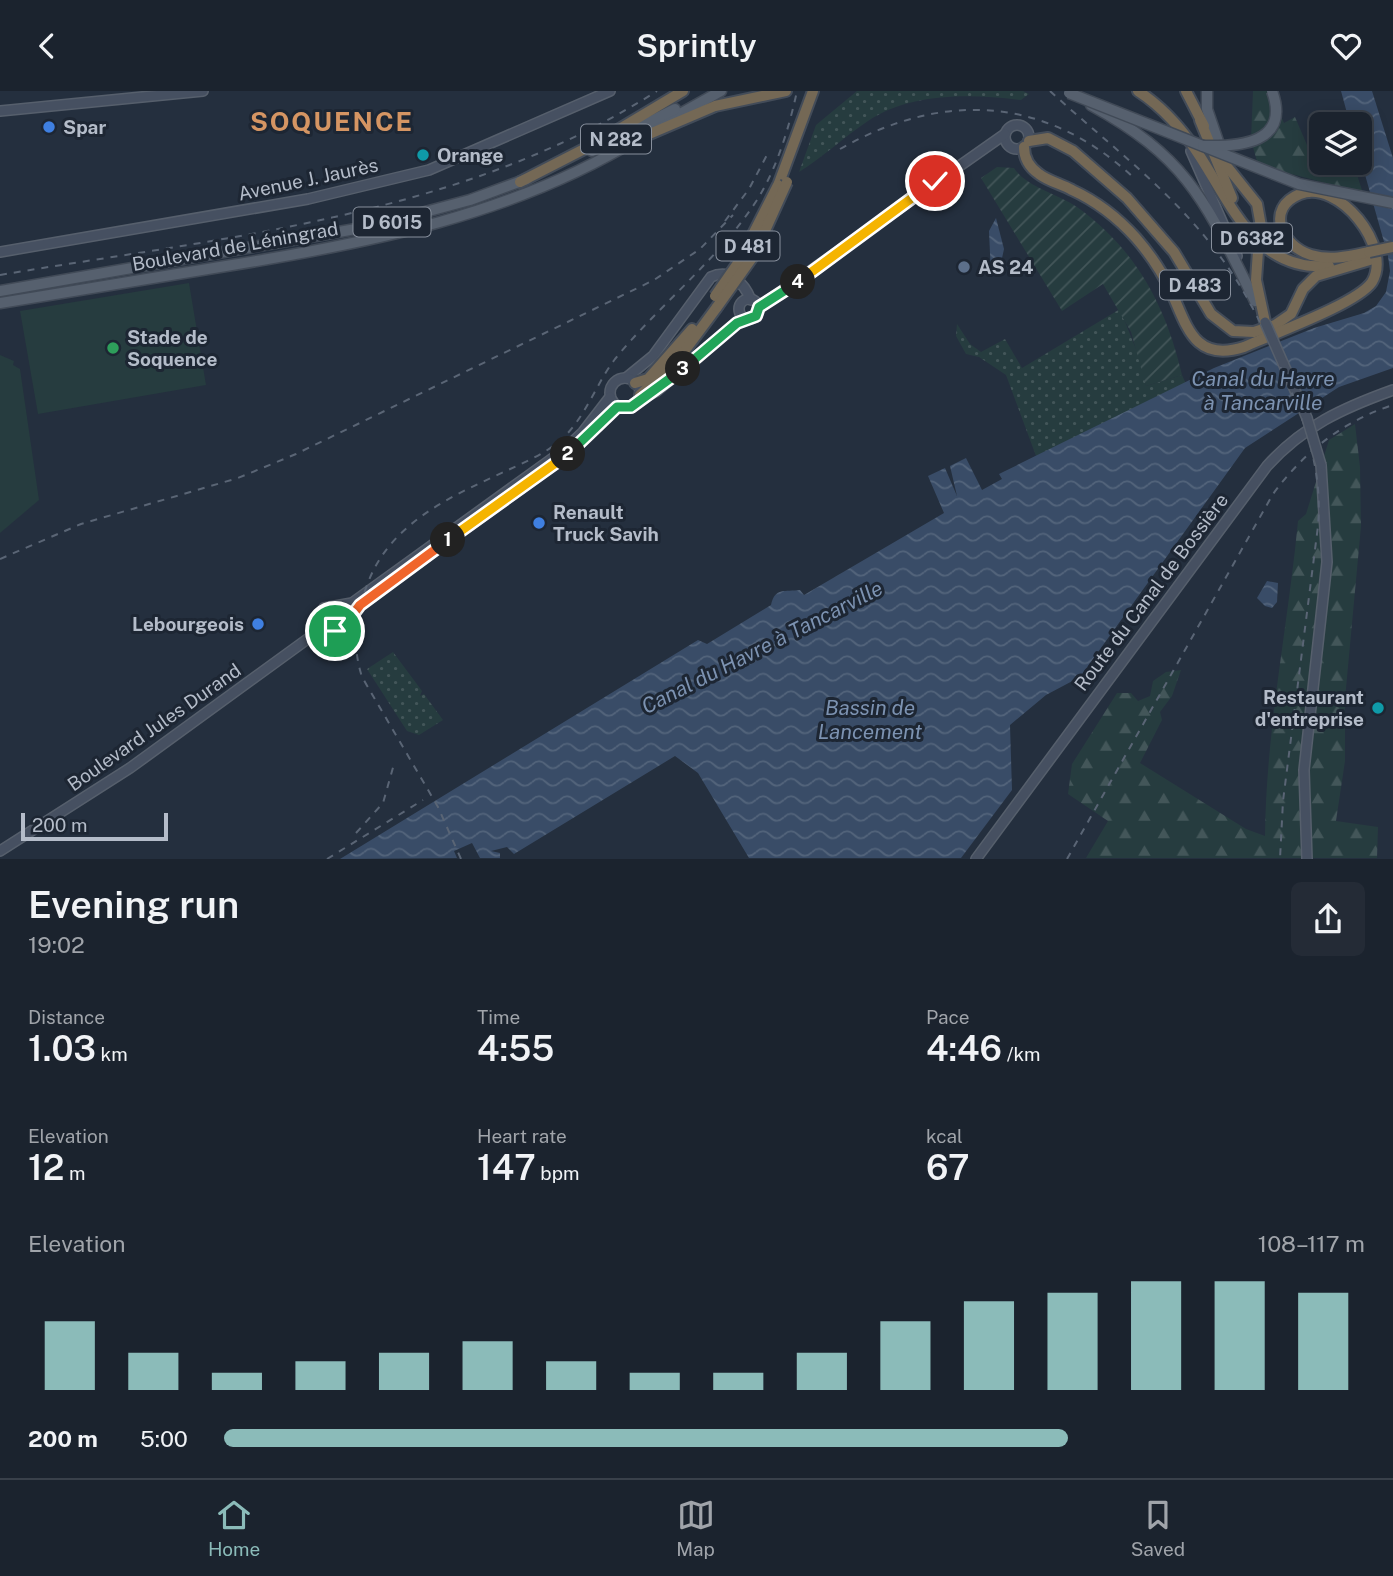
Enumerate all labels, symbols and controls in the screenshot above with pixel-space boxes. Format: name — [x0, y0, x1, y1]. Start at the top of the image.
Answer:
icon: back — [28, 27, 66, 65]
text: Sprintly — [636, 27, 757, 64]
icon: heart — [1327, 27, 1365, 65]
district label: SOQUENCE — [250, 106, 414, 137]
map controls — [1309, 112, 1372, 175]
button: layers — [1309, 112, 1372, 175]
place label: Spar — [63, 116, 106, 138]
marker: Spar — [41, 119, 57, 135]
road number: N 282 — [581, 124, 651, 153]
place label: Orange — [437, 144, 504, 166]
marker: Orange — [415, 147, 431, 163]
pin — [905, 151, 965, 211]
street label: Avenue J. Jaurès — [236, 153, 380, 205]
icon: check — [916, 162, 954, 200]
road number: D 6015 — [354, 207, 430, 237]
street label: Boulevard de Léningrad — [130, 217, 340, 275]
road number: D 6382 — [1212, 223, 1292, 253]
road number: D 481 — [716, 231, 780, 261]
place label: AS 24 — [978, 256, 1033, 278]
marker: AS 24 — [956, 259, 972, 275]
pin: 4 — [780, 265, 816, 299]
text: 4 — [791, 270, 804, 292]
road number: D 483 — [1160, 271, 1230, 300]
place label: Stade de Soquence — [127, 326, 217, 370]
marker: Stade de Soquence — [105, 340, 121, 356]
pin: 3 — [666, 351, 700, 387]
text: 3 — [676, 357, 689, 379]
water label: Canal du Havre à Tancarville — [1191, 366, 1335, 415]
pin: 2 — [550, 437, 586, 471]
text: 2 — [561, 442, 574, 464]
street label: Route du Canal de Bossière — [1070, 489, 1232, 695]
place label: Renault Truck Savih — [553, 501, 659, 545]
marker: Renault Truck Savih — [531, 515, 547, 531]
pin: 1 — [430, 523, 466, 557]
text: 1 — [443, 528, 452, 550]
water label: Canal du Havre à Tancarville — [637, 575, 887, 719]
pin — [305, 601, 365, 661]
icon: arrive — [316, 612, 354, 650]
place label: Lebourgeois — [132, 613, 244, 635]
marker: Lebourgeois — [250, 616, 266, 632]
street label: Boulevard Jules Durand — [63, 659, 245, 795]
place label: Restaurant d'entreprise — [1255, 686, 1364, 730]
water label: Bassin de Lancement — [818, 695, 922, 744]
marker: Restaurant d'entreprise — [1370, 700, 1386, 716]
scale bar — [21, 809, 168, 841]
text: 200 m — [32, 814, 88, 836]
text: Evening run — [28, 882, 239, 927]
button: share — [1291, 882, 1365, 956]
text: 19:02 — [28, 931, 85, 958]
text: Distance — [28, 1006, 105, 1028]
text: Time — [477, 1006, 520, 1028]
text: Pace — [926, 1006, 969, 1028]
text: 1.03 — [28, 1028, 96, 1069]
text: 4:55 — [477, 1028, 554, 1069]
text: 4:46 — [926, 1028, 1002, 1069]
text: km — [96, 1043, 128, 1065]
text: /km — [1002, 1043, 1041, 1065]
text: Elevation — [28, 1125, 109, 1147]
text: Heart rate — [477, 1125, 567, 1147]
text: kcal — [926, 1125, 963, 1147]
text: 12 — [28, 1147, 64, 1188]
text: 147 — [477, 1147, 536, 1188]
text: 67 — [926, 1147, 969, 1188]
text: m — [64, 1162, 85, 1184]
text: bpm — [536, 1162, 579, 1184]
text: Elevation — [28, 1230, 126, 1257]
text: 108–117 m — [1258, 1230, 1365, 1257]
text: 200 m — [28, 1425, 98, 1452]
text: 5:00 — [140, 1425, 188, 1452]
tab: Home — [208, 1496, 260, 1560]
tab: Map — [676, 1496, 715, 1560]
tab: Saved — [1131, 1496, 1185, 1560]

